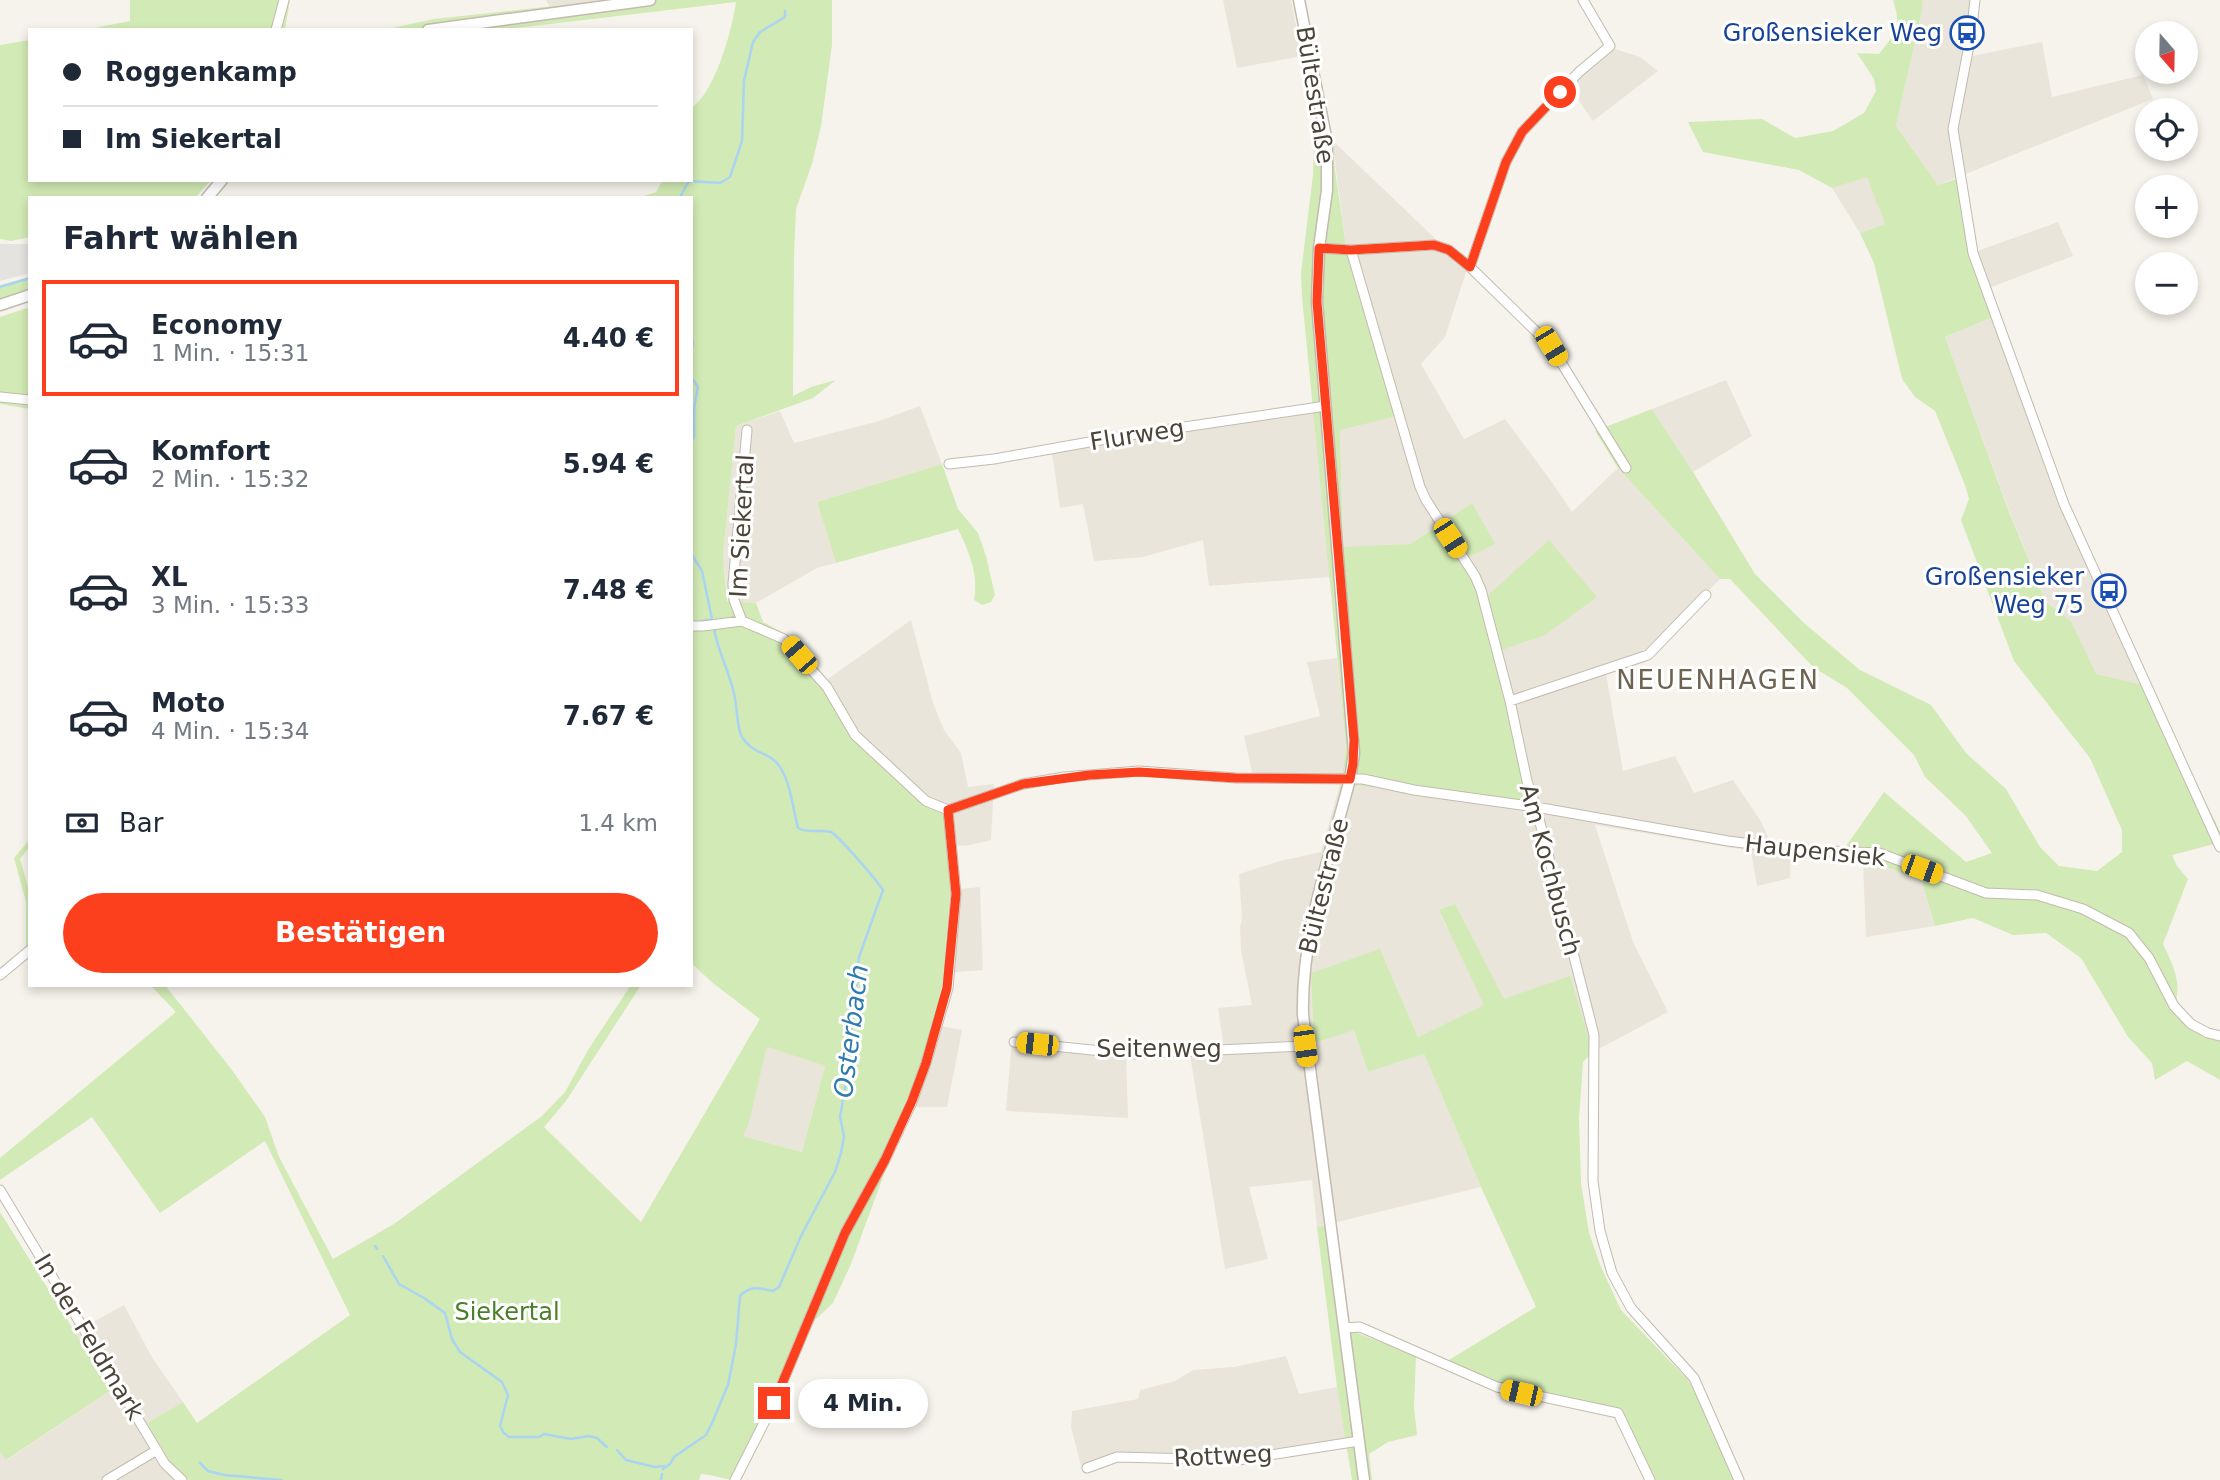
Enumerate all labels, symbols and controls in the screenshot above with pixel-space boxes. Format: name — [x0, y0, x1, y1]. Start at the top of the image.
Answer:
bus stop icon: Großensieker Weg — [1948, 14, 1986, 52]
place label: Großensieker Weg — [1723, 19, 1942, 47]
north arrow — [2135, 21, 2198, 84]
map controls — [2135, 21, 2198, 315]
street label: Bültestraße — [1290, 24, 1340, 166]
text: Roggenkamp — [105, 57, 297, 87]
route start — [1544, 76, 1576, 108]
button: locate — [2135, 98, 2198, 161]
text: Im Siekertal — [105, 124, 282, 154]
button: + — [2135, 175, 2198, 238]
text: Fahrt wählen — [63, 219, 299, 257]
button: − — [2135, 252, 2198, 315]
icon: car — [67, 307, 130, 370]
text: Economy — [151, 310, 282, 340]
text: 4.40 € — [563, 323, 654, 353]
car — [1532, 323, 1571, 369]
text: 1 Min. · 15:31 — [151, 340, 309, 366]
street label: Flurweg — [1088, 414, 1186, 456]
icon: car — [67, 433, 130, 496]
text: Komfort — [151, 436, 270, 466]
text: 5.94 € — [563, 449, 654, 479]
street label: Im Siekertal — [724, 454, 760, 598]
text: 2 Min. · 15:32 — [151, 466, 309, 492]
car — [1430, 515, 1471, 561]
icon: car — [67, 559, 130, 622]
text: XL — [151, 562, 188, 592]
place label: Großensieker Weg 75 — [1925, 563, 2084, 619]
bus stop icon: Großensieker Weg 75 — [2090, 572, 2128, 610]
text: 7.48 € — [563, 575, 654, 605]
text: 3 Min. · 15:33 — [151, 592, 309, 618]
car — [778, 632, 821, 678]
district label: NEUENHAGEN — [1616, 665, 1820, 695]
icon: car — [67, 685, 130, 748]
text: Moto — [151, 688, 225, 718]
text: 7.67 € — [563, 701, 654, 731]
text: 4 Min. · 15:34 — [151, 718, 309, 744]
street label: Am Kochbusch — [1514, 781, 1586, 959]
icon: cash — [63, 804, 101, 842]
text: Bar — [119, 808, 163, 838]
text: 1.4 km — [578, 810, 658, 836]
street label: Bültestraße — [1294, 815, 1354, 957]
street label: Haupensiek — [1743, 830, 1887, 872]
car — [1899, 852, 1946, 886]
button: Bestätigen — [63, 893, 658, 973]
water label: Osterbach — [828, 963, 874, 1099]
car — [1292, 1024, 1319, 1068]
car — [1016, 1031, 1059, 1057]
street label: Seitenweg — [1096, 1035, 1222, 1063]
street label: In der Feldmark — [28, 1249, 150, 1425]
park label: Siekertal — [454, 1298, 560, 1326]
callout: 4 Min. — [798, 1378, 928, 1428]
car — [1499, 1378, 1544, 1408]
route end — [758, 1387, 790, 1419]
text: 4 Min. — [823, 1390, 903, 1416]
street label: Rottweg — [1173, 1439, 1273, 1473]

